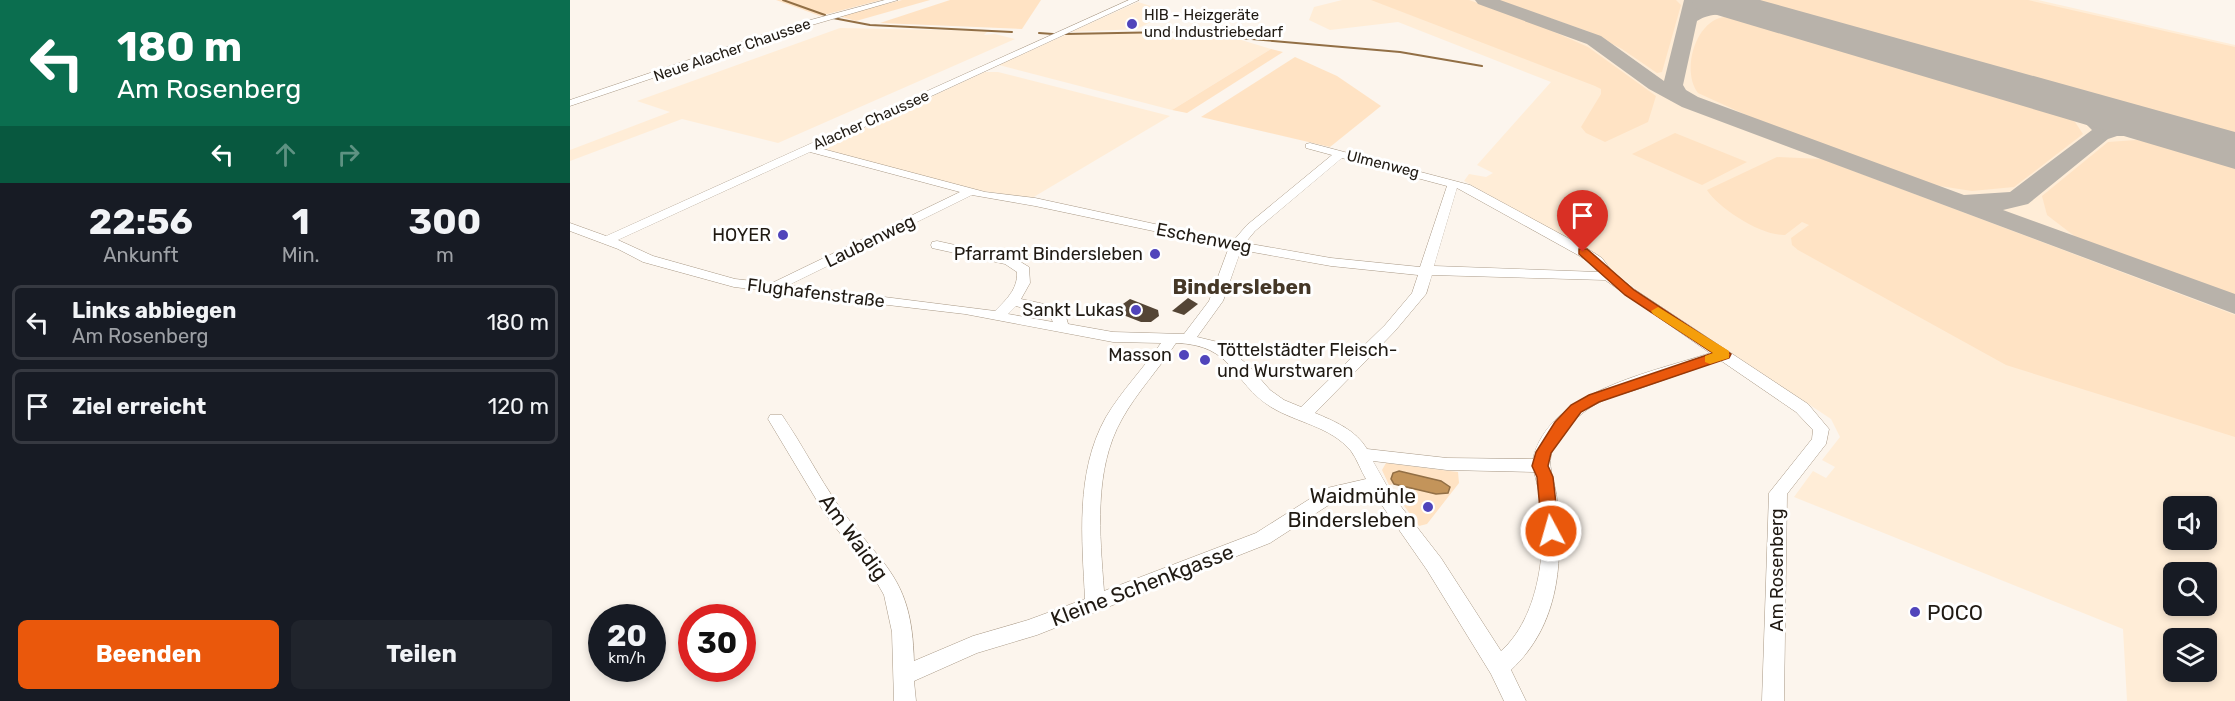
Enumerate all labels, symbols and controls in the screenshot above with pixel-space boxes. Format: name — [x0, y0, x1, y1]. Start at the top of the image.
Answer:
place label: HIB - Heizgeräte und Industriebedarf — [1144, 6, 1283, 41]
street label: Neue Alacher Chaussee — [651, 15, 813, 85]
marker: HIB - Heizgeräte und Industriebedarf — [1125, 17, 1139, 31]
text: 180 m — [117, 22, 242, 72]
icon: left — [18, 24, 96, 102]
text: Am Rosenberg — [117, 73, 301, 105]
street label: Alacher Chaussee — [810, 86, 932, 154]
icon: left — [206, 138, 239, 171]
icon: ahead — [269, 138, 302, 171]
icon: right — [332, 138, 365, 171]
street label: Ulmenweg — [1345, 146, 1421, 182]
pin — [1557, 190, 1608, 252]
icon: arrive — [1566, 199, 1599, 232]
text: 22:56 — [89, 200, 193, 243]
text: 1 — [292, 200, 310, 243]
text: 300 — [408, 200, 481, 243]
street label: Laubenweg — [821, 210, 919, 272]
street label: Eschenweg — [1154, 218, 1254, 258]
place label: HOYER — [712, 224, 771, 246]
marker: HOYER — [776, 228, 790, 242]
text: Ankunft — [103, 243, 179, 267]
text: Min. — [282, 243, 320, 267]
text: m — [436, 243, 454, 267]
place label: Pfarramt Bindersleben — [954, 243, 1143, 265]
marker: Pfarramt Bindersleben — [1148, 247, 1162, 261]
street label: Flughafenstraße — [746, 274, 886, 312]
district label: Bindersleben — [1173, 274, 1311, 299]
text: Links abbiegen — [72, 297, 236, 324]
place label: Sankt Lukas — [1022, 299, 1124, 321]
marker: Sankt Lukas — [1129, 303, 1143, 317]
icon: left — [21, 306, 54, 339]
text: 180 m — [487, 309, 549, 336]
text: Am Rosenberg — [72, 324, 209, 348]
place label: Töttelstädter Fleisch- und Wurstwaren — [1217, 339, 1397, 382]
place label: Masson — [1108, 344, 1172, 366]
marker: Masson — [1177, 348, 1191, 362]
marker: Töttelstädter Fleisch- und Wurstwaren — [1198, 353, 1212, 367]
icon: arrive — [21, 390, 54, 423]
text: Ziel erreicht — [72, 393, 206, 420]
text: 120 m — [488, 393, 549, 420]
place label: Waidmühle Bindersleben — [1287, 483, 1416, 532]
street label: Am Waidig — [814, 489, 894, 585]
map controls — [2163, 496, 2217, 682]
button: sound — [2163, 496, 2217, 550]
position arrow — [1519, 499, 1583, 563]
marker: Waidmühle Bindersleben — [1421, 500, 1435, 514]
street label: Am Rosenberg — [1766, 509, 1788, 631]
street label: Kleine Schenkgasse — [1047, 539, 1237, 631]
button: search — [2163, 562, 2217, 616]
place label: POCO — [1927, 600, 1983, 625]
speed limit sign: 30 — [678, 604, 756, 682]
marker: POCO — [1908, 605, 1922, 619]
text: 20 — [607, 618, 647, 654]
button: Beenden — [18, 620, 279, 689]
button: Teilen — [291, 620, 552, 689]
button: layers — [2163, 628, 2217, 682]
text: km/h — [608, 649, 646, 667]

